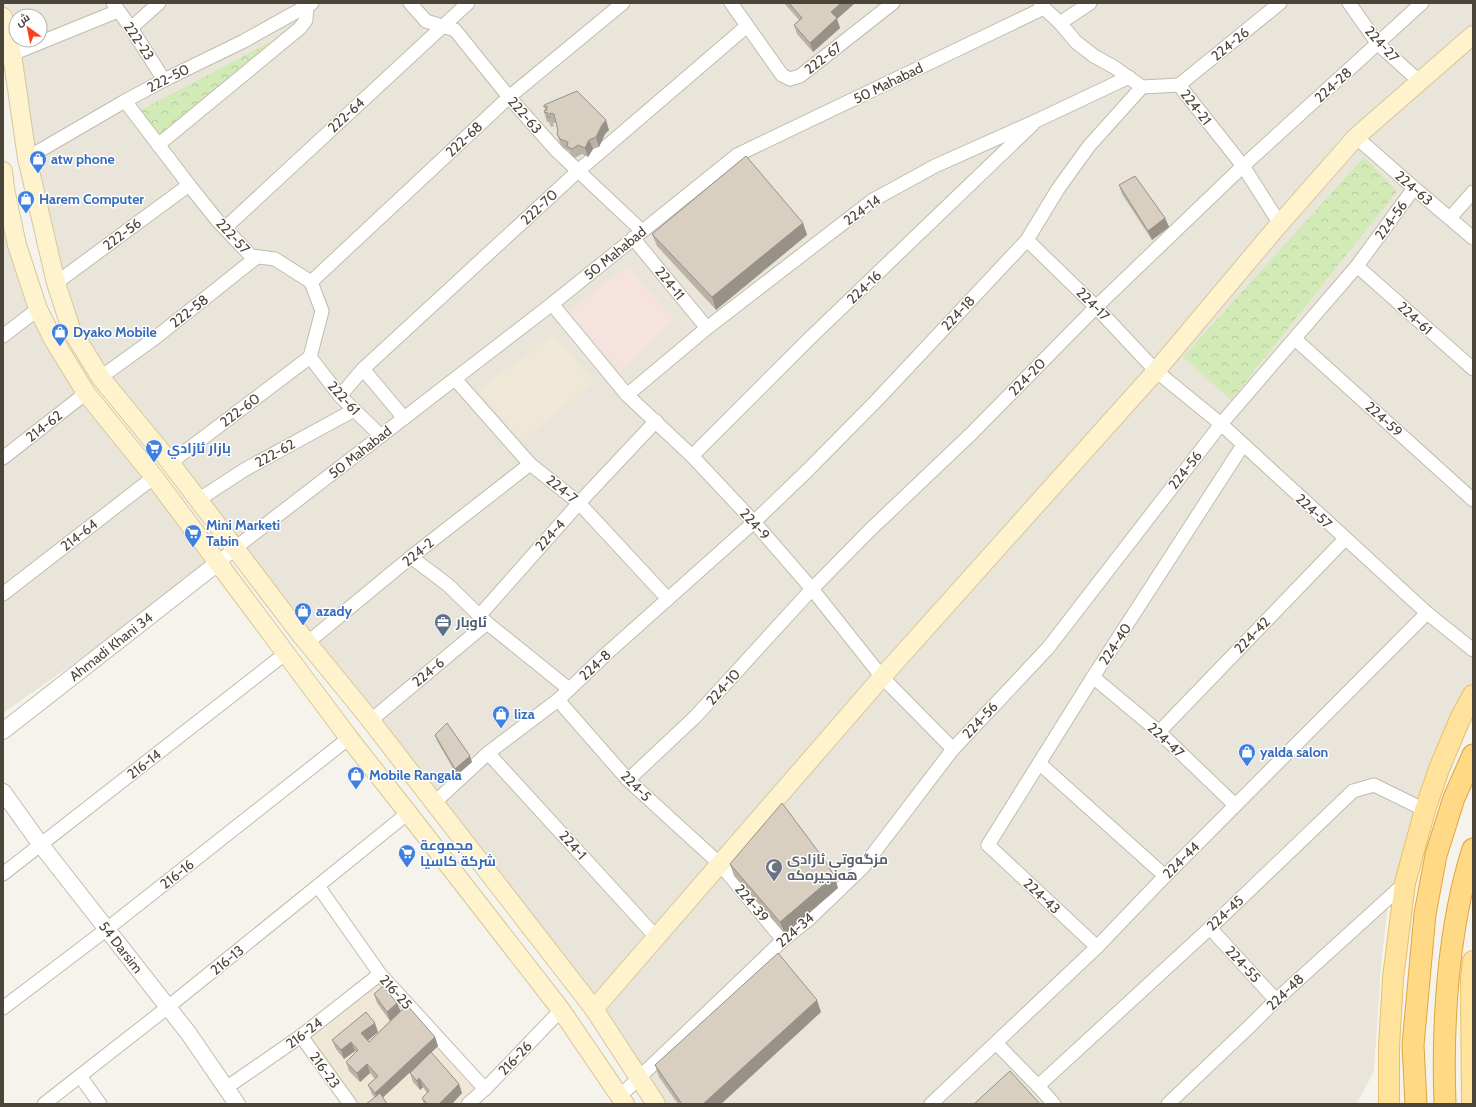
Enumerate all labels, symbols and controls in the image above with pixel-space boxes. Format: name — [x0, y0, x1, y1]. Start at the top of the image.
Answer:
north arrow — [8, 8, 48, 48]
text: ش — [13, 10, 32, 29]
street label: 222-23 — [120, 18, 158, 64]
street label: 224-27 — [1361, 22, 1403, 66]
street label: 224-26 — [1207, 23, 1253, 65]
street label: 222-67 — [801, 38, 845, 78]
street label: 50 Mahabad — [850, 58, 926, 108]
street label: 222-50 — [144, 60, 192, 96]
street label: 224-28 — [1311, 63, 1355, 107]
street label: 224-21 — [1176, 86, 1216, 128]
street label: 222-64 — [324, 93, 368, 137]
street label: 222-63 — [504, 93, 546, 137]
street label: 222-68 — [442, 117, 486, 161]
shop icon: atw phone — [28, 149, 48, 174]
place label: atw phone — [51, 150, 115, 168]
street label: 224-63 — [1391, 167, 1437, 209]
street label: 222-70 — [517, 185, 561, 229]
shop icon: Harem Computer — [16, 189, 36, 214]
place label: Harem Computer — [39, 190, 144, 208]
street label: 224-14 — [840, 191, 884, 229]
street label: 224-56 — [1371, 197, 1411, 243]
street label: 222-56 — [99, 214, 145, 254]
street label: 222-57 — [212, 214, 254, 258]
street label: 50 Mahabad — [580, 222, 650, 284]
street label: 224-11 — [651, 263, 689, 303]
street label: 224-16 — [843, 266, 885, 308]
street label: 224-17 — [1072, 283, 1114, 325]
street label: 222-58 — [166, 290, 212, 332]
street label: 224-18 — [937, 292, 979, 334]
street label: 224-61 — [1394, 298, 1436, 338]
shop icon: Dyako Mobile — [50, 322, 70, 347]
place label: Dyako Mobile — [73, 323, 157, 341]
street label: 224-20 — [1005, 354, 1049, 400]
street label: 222-61 — [324, 377, 364, 419]
street label: 222-60 — [216, 389, 264, 431]
street label: 224-59 — [1362, 398, 1406, 441]
street label: 214-62 — [22, 406, 66, 446]
street label: 50 Mahabad — [325, 422, 395, 482]
street label: 222-62 — [252, 435, 298, 471]
supermarket icon: بازار ئازادي — [144, 438, 164, 463]
place label: بازار ئازادي — [167, 439, 231, 459]
street label: 224-56 — [1164, 447, 1206, 493]
street label: 224-7 — [543, 471, 581, 507]
street label: 224-57 — [1292, 490, 1336, 532]
street label: 224-9 — [736, 504, 774, 544]
street label: 214-64 — [57, 515, 101, 555]
street label: 224-4 — [531, 515, 569, 555]
place label: Mini Marketi Tabin — [206, 516, 280, 550]
supermarket icon: Mini Marketi Tabin — [183, 523, 203, 548]
street label: 224-2 — [398, 534, 438, 570]
shop icon: azady — [293, 601, 313, 626]
place label: azady — [316, 602, 353, 620]
street label: Ahmadi Khani 34 — [66, 608, 156, 685]
office icon: ئاوبار — [433, 612, 453, 637]
place label: ئاوبار — [455, 613, 487, 631]
street label: 224-42 — [1230, 613, 1274, 657]
street label: 224-40 — [1095, 619, 1135, 668]
street label: 224-8 — [575, 646, 615, 684]
street label: 224-6 — [408, 653, 448, 691]
street label: 224-10 — [702, 665, 744, 709]
street label: 224-56 — [958, 698, 1002, 742]
shop icon: liza — [491, 704, 511, 729]
place label: liza — [514, 705, 535, 723]
street label: 224-47 — [1144, 718, 1188, 762]
shop icon: yalda salon — [1237, 742, 1257, 767]
place label: yalda salon — [1260, 743, 1328, 761]
street label: 216-14 — [123, 745, 165, 783]
shop icon: Mobile Rangala — [346, 765, 366, 790]
place label: Mobile Rangala — [369, 766, 462, 784]
street label: 224-5 — [617, 767, 655, 805]
street label: 224-1 — [555, 827, 591, 863]
place label: مجموعة شرکة کاسیا — [420, 836, 496, 870]
street label: 224-44 — [1159, 838, 1203, 882]
supermarket icon: مجموعة شرکة کاسیا — [397, 843, 417, 868]
place label: مزگه‌وتی ئازادی هه‌نجیره‌که — [787, 850, 888, 884]
street label: 216-16 — [156, 855, 198, 893]
mosque icon: مزگه‌وتی ئازادی هه‌نجیره‌که — [764, 857, 784, 882]
street label: 224-43 — [1020, 874, 1064, 918]
street label: 224-39 — [731, 880, 773, 926]
street label: 224-45 — [1203, 891, 1247, 935]
street label: 224-34 — [772, 909, 818, 951]
street label: 54 Darsim — [95, 918, 147, 977]
street label: 216-13 — [207, 941, 247, 979]
street label: 224-55 — [1221, 942, 1265, 986]
street label: 224-48 — [1262, 970, 1308, 1014]
street label: 216-25 — [376, 971, 416, 1013]
street label: 216-24 — [282, 1013, 326, 1053]
street label: 216-26 — [494, 1037, 536, 1079]
street label: 216-23 — [306, 1048, 344, 1092]

